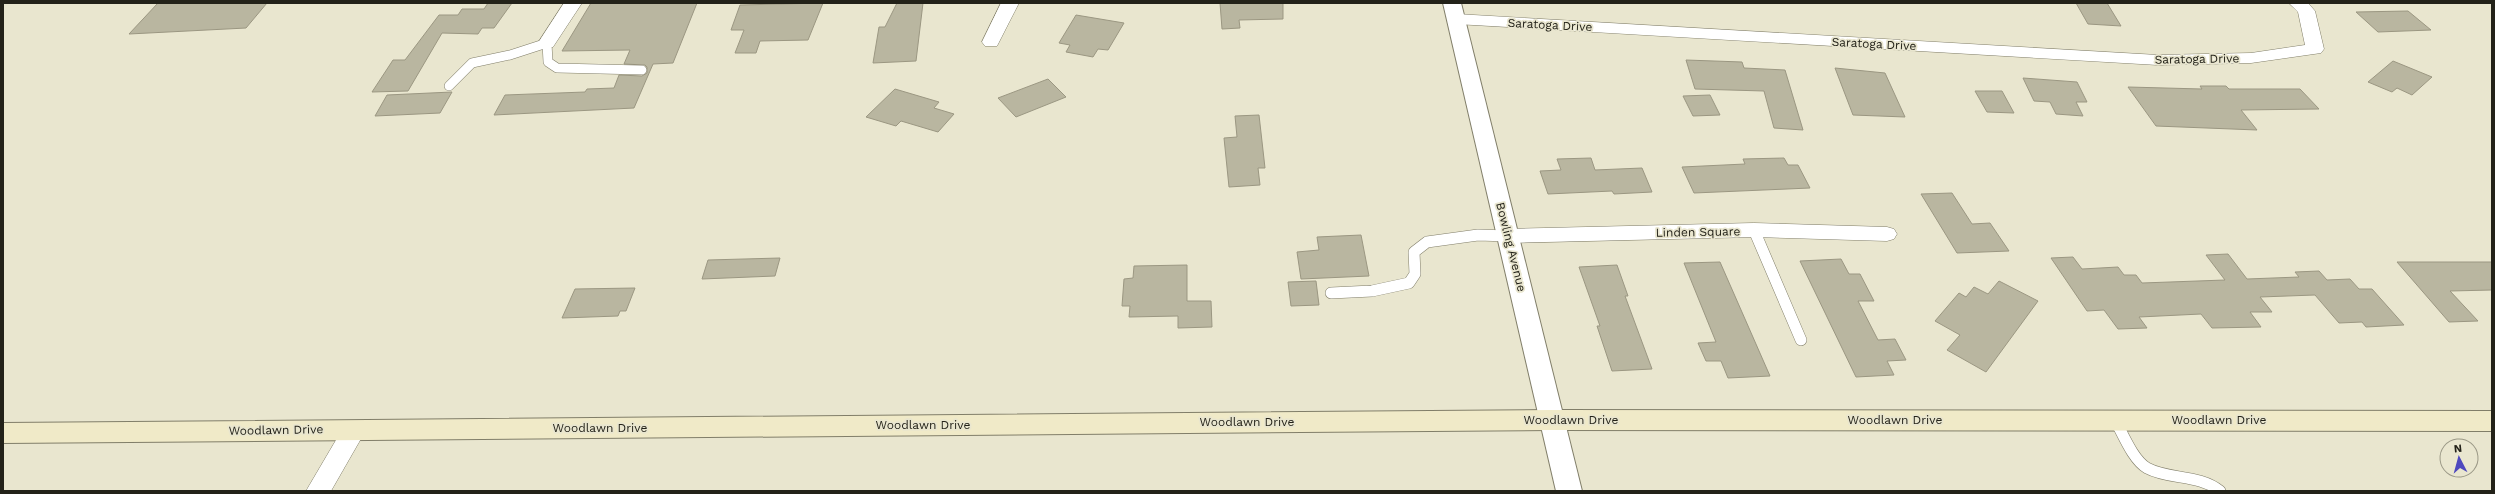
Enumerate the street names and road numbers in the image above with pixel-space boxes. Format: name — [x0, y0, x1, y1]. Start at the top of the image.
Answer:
street label: Saratoga Drive — [1507, 16, 1593, 34]
street label: Saratoga Drive — [1831, 35, 1917, 53]
street label: Saratoga Drive — [2155, 51, 2240, 67]
street label: Bowling Avenue — [1493, 201, 1529, 293]
street label: Linden Square — [1655, 224, 1741, 240]
street label: Woodlawn Drive — [1524, 413, 1618, 427]
street label: Woodlawn Drive — [1848, 413, 1942, 427]
street label: Woodlawn Drive — [2172, 413, 2266, 427]
street label: Woodlawn Drive — [1200, 415, 1294, 429]
street label: Woodlawn Drive — [876, 418, 970, 432]
street label: Woodlawn Drive — [553, 421, 647, 435]
street label: Woodlawn Drive — [228, 422, 324, 438]

